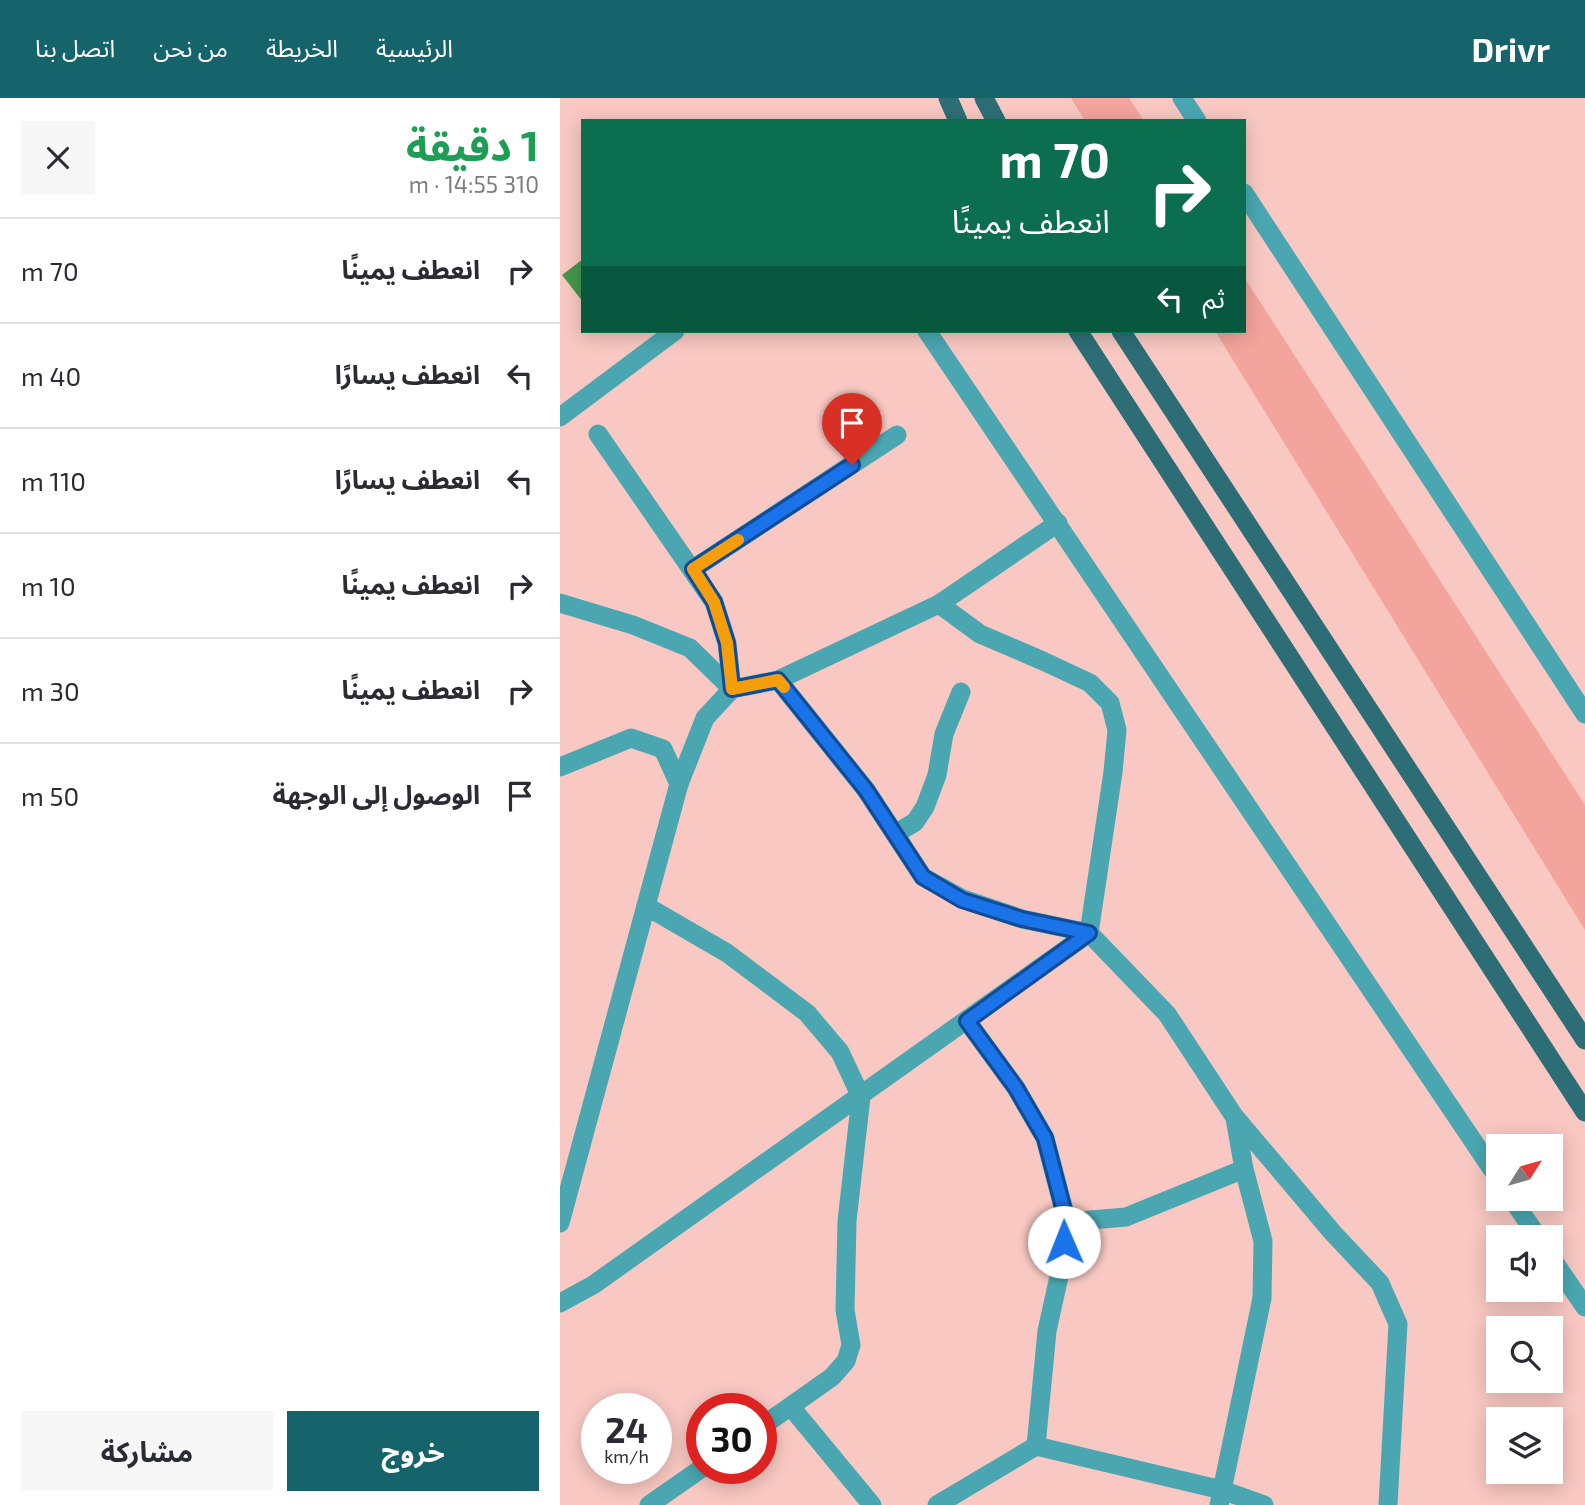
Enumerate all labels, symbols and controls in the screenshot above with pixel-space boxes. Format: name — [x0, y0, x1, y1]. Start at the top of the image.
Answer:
text: Drivr — [1471, 29, 1550, 69]
text: اتصل بنا — [35, 33, 115, 62]
text: من نحن — [153, 33, 228, 62]
text: الخريطة — [266, 33, 338, 62]
text: الرئيسية — [376, 33, 453, 62]
text: 1 دقيقة — [406, 119, 539, 169]
button: close — [21, 121, 95, 195]
text: 70 m — [999, 129, 1110, 188]
icon: right — [1134, 147, 1225, 238]
text: 310 m · 14:55 — [409, 170, 539, 198]
text: انعطف يمينًا — [952, 201, 1110, 239]
icon: right — [501, 252, 539, 290]
text: انعطف يمينًا — [341, 253, 480, 284]
text: 70 m — [21, 255, 79, 286]
icon: left — [1151, 280, 1189, 318]
text: ثم — [1203, 282, 1225, 313]
icon: left — [501, 357, 539, 395]
text: انعطف يسارًا — [335, 358, 480, 389]
text: 40 m — [21, 360, 81, 391]
pin — [822, 393, 882, 465]
icon: arrive — [833, 404, 871, 442]
icon: left — [501, 462, 539, 500]
text: انعطف يسارًا — [335, 463, 480, 494]
text: 110 m — [21, 465, 86, 496]
icon: right — [501, 567, 539, 605]
text: انعطف يمينًا — [341, 568, 480, 599]
text: 10 m — [21, 570, 76, 601]
icon: right — [501, 672, 539, 710]
text: انعطف يمينًا — [341, 673, 480, 704]
text: 30 m — [21, 675, 80, 706]
icon: arrive — [501, 777, 539, 815]
text: الوصول إلى الوجهة — [272, 778, 480, 809]
text: 50 m — [21, 780, 79, 811]
north arrow — [1486, 1134, 1563, 1211]
map controls — [1486, 1134, 1563, 1484]
position arrow — [1027, 1205, 1101, 1279]
button: sound — [1486, 1225, 1563, 1302]
button: search — [1486, 1316, 1563, 1393]
speed limit sign: 30 — [686, 1393, 777, 1484]
button: layers — [1486, 1407, 1563, 1484]
text: 24 — [605, 1408, 648, 1450]
button: مشاركة — [21, 1411, 273, 1491]
button: خروج — [287, 1411, 539, 1491]
text: km/h — [604, 1445, 649, 1467]

